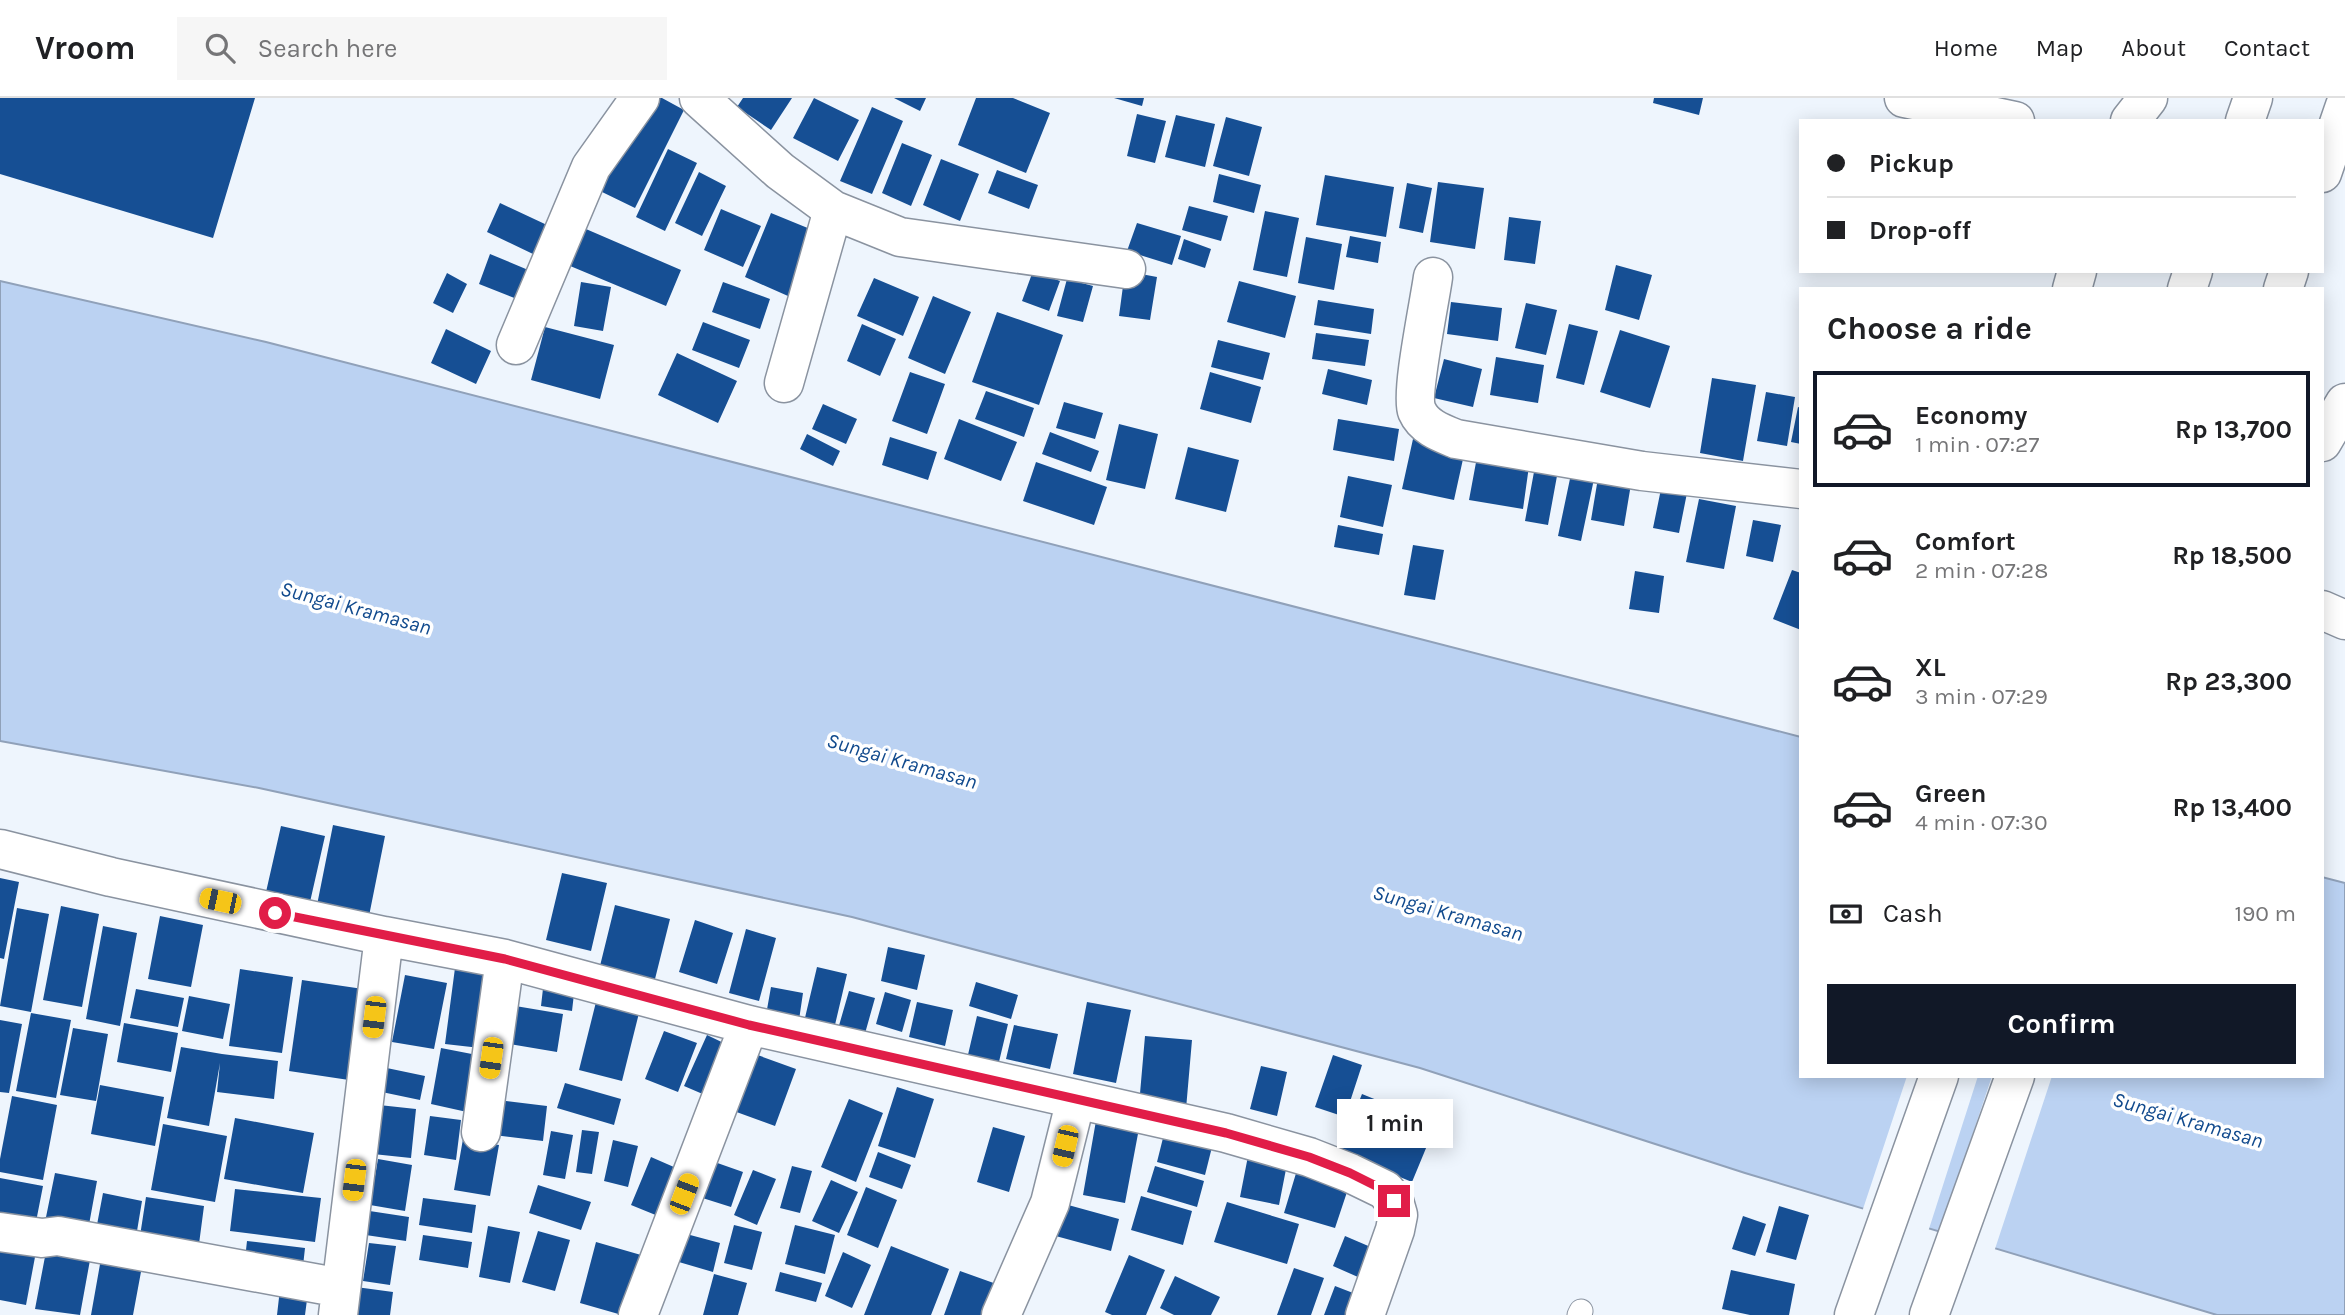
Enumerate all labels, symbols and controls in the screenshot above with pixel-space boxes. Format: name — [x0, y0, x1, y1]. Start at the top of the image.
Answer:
search box — [177, 17, 667, 80]
text: Vroom — [35, 29, 135, 67]
icon: search — [201, 29, 239, 67]
text: Search here — [257, 33, 397, 64]
text: Home — [1934, 34, 1998, 62]
text: Map — [2036, 34, 2083, 62]
text: About — [2121, 34, 2186, 62]
text: Contact — [2224, 34, 2310, 62]
text: Pickup — [1869, 148, 1954, 179]
text: Drop-off — [1869, 215, 1971, 246]
text: Choose a ride — [1827, 310, 2032, 347]
icon: car — [1831, 398, 1894, 461]
text: Economy — [1915, 400, 2027, 431]
text: Rp 13,700 — [2175, 414, 2292, 445]
text: 1 min · 07:27 — [1915, 431, 2039, 458]
icon: car — [1831, 524, 1894, 587]
text: Comfort — [1915, 526, 2016, 557]
text: Rp 18,500 — [2172, 540, 2292, 571]
text: 2 min · 07:28 — [1915, 557, 2048, 584]
water label: Sungai Kramasan — [278, 576, 434, 640]
icon: car — [1831, 650, 1894, 713]
text: XL — [1915, 652, 1946, 683]
text: Rp 23,300 — [2165, 666, 2292, 697]
text: 3 min · 07:29 — [1915, 683, 2048, 710]
water label: Sungai Kramasan — [824, 728, 980, 794]
icon: car — [1831, 776, 1894, 839]
text: Green — [1915, 778, 1987, 809]
text: Rp 13,400 — [2172, 792, 2292, 823]
text: 4 min · 07:30 — [1915, 809, 2048, 836]
water label: Sungai Kramasan — [1370, 880, 1526, 946]
car — [198, 886, 243, 916]
icon: cash — [1827, 895, 1865, 933]
route start — [259, 897, 291, 929]
text: Cash — [1883, 898, 1943, 929]
text: 190 m — [2234, 900, 2296, 927]
button: Confirm — [1827, 984, 2296, 1064]
car — [362, 995, 387, 1039]
car — [478, 1036, 505, 1080]
water label: Sungai Kramasan — [2110, 1087, 2266, 1153]
callout: 1 min — [1336, 1100, 1452, 1148]
text: 1 min — [1366, 1110, 1424, 1137]
car — [1051, 1123, 1080, 1169]
car — [342, 1158, 367, 1202]
car — [667, 1171, 702, 1217]
route end — [1378, 1185, 1410, 1217]

